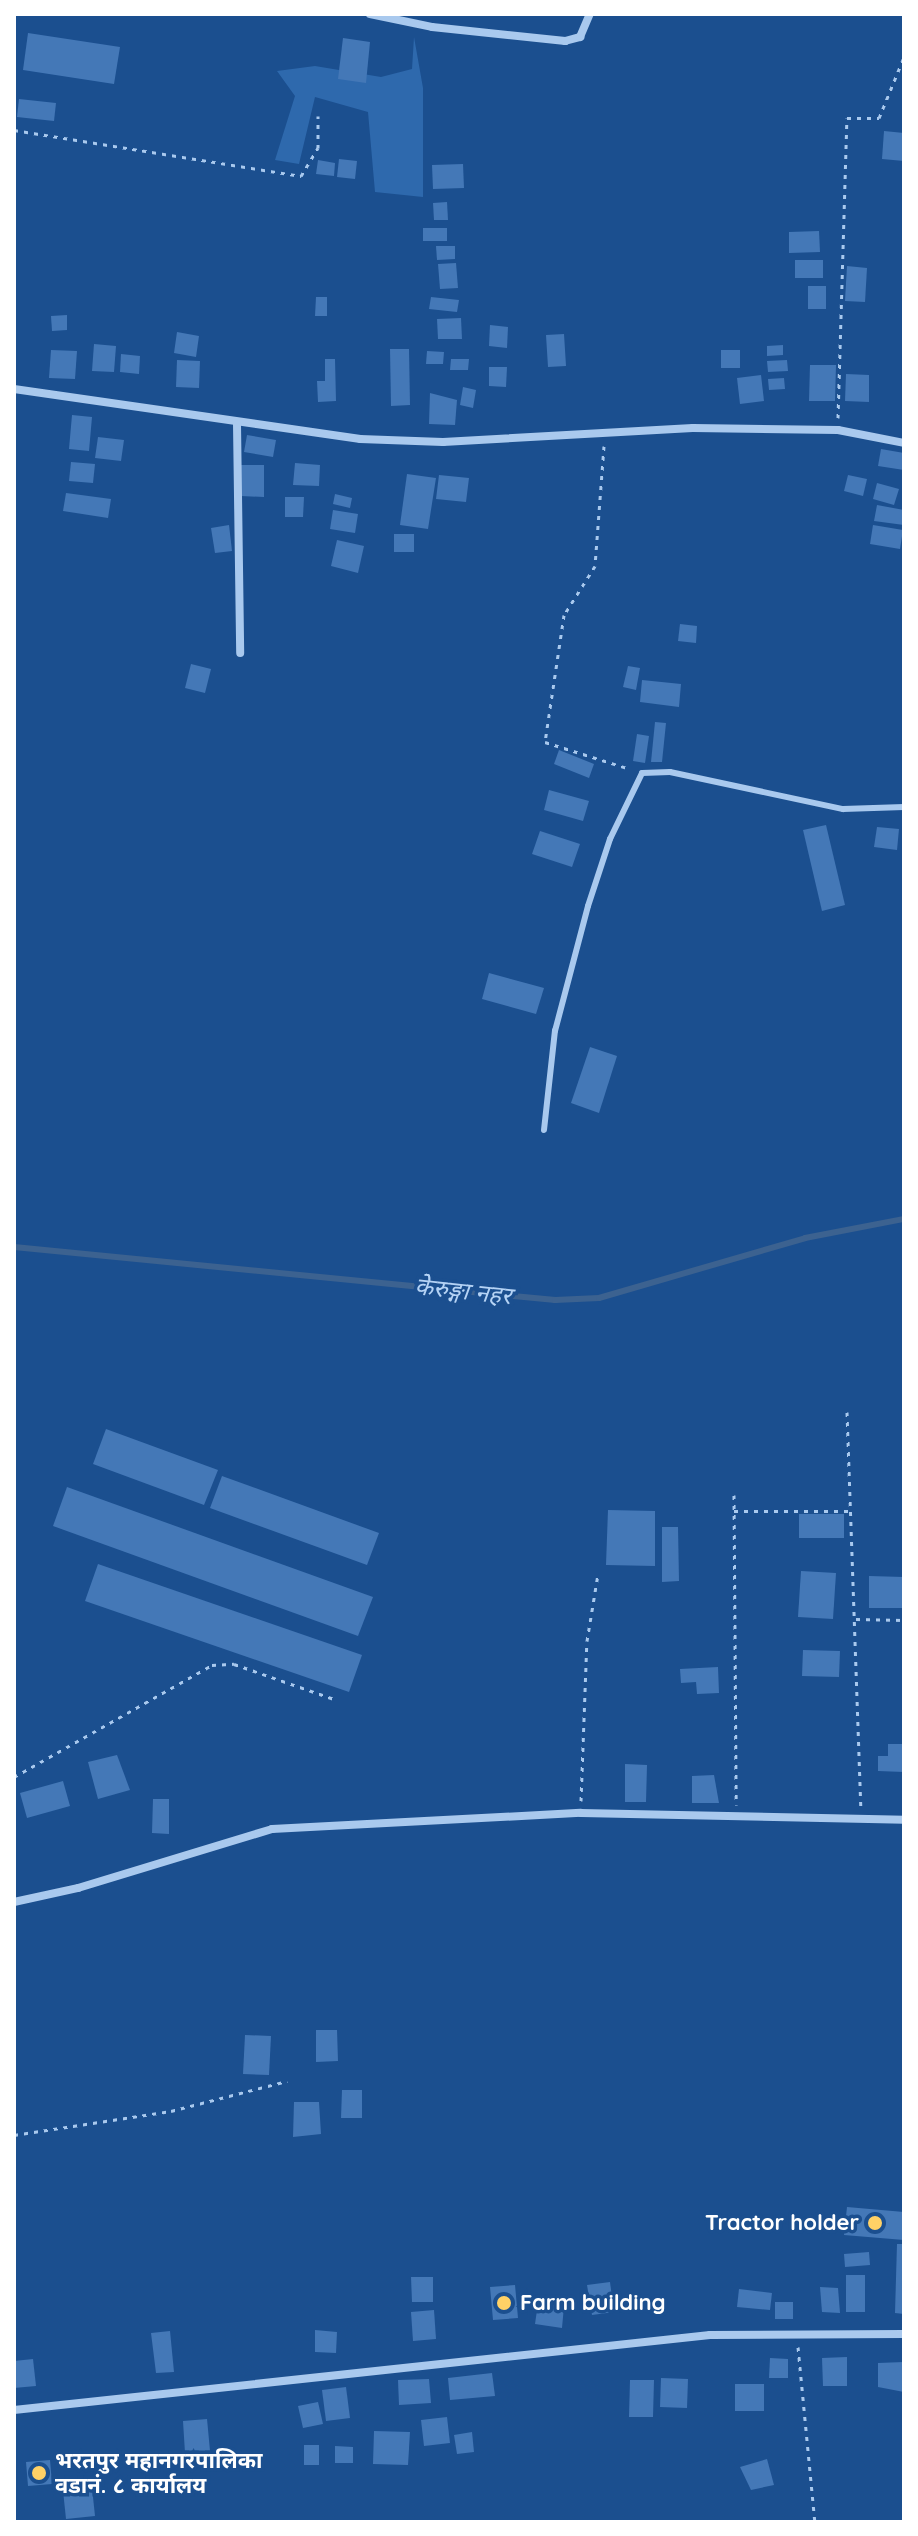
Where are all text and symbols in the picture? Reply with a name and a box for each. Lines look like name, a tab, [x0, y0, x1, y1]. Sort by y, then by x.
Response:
water label: केेरुङ्गा नहर	[413, 1272, 513, 1310]
place label: Tractor holder	[705, 2210, 859, 2236]
marker: Tractor holder	[866, 2214, 884, 2232]
place label: Farm building	[520, 2290, 666, 2316]
marker: Farm building	[495, 2294, 513, 2312]
place label: भरतपुर महानगरपालिका वडानं. ८ कार्यालय	[55, 2447, 262, 2498]
marker: भरतपुर महानगरपालिका वडानं. ८ कार्यालय	[30, 2464, 48, 2482]

